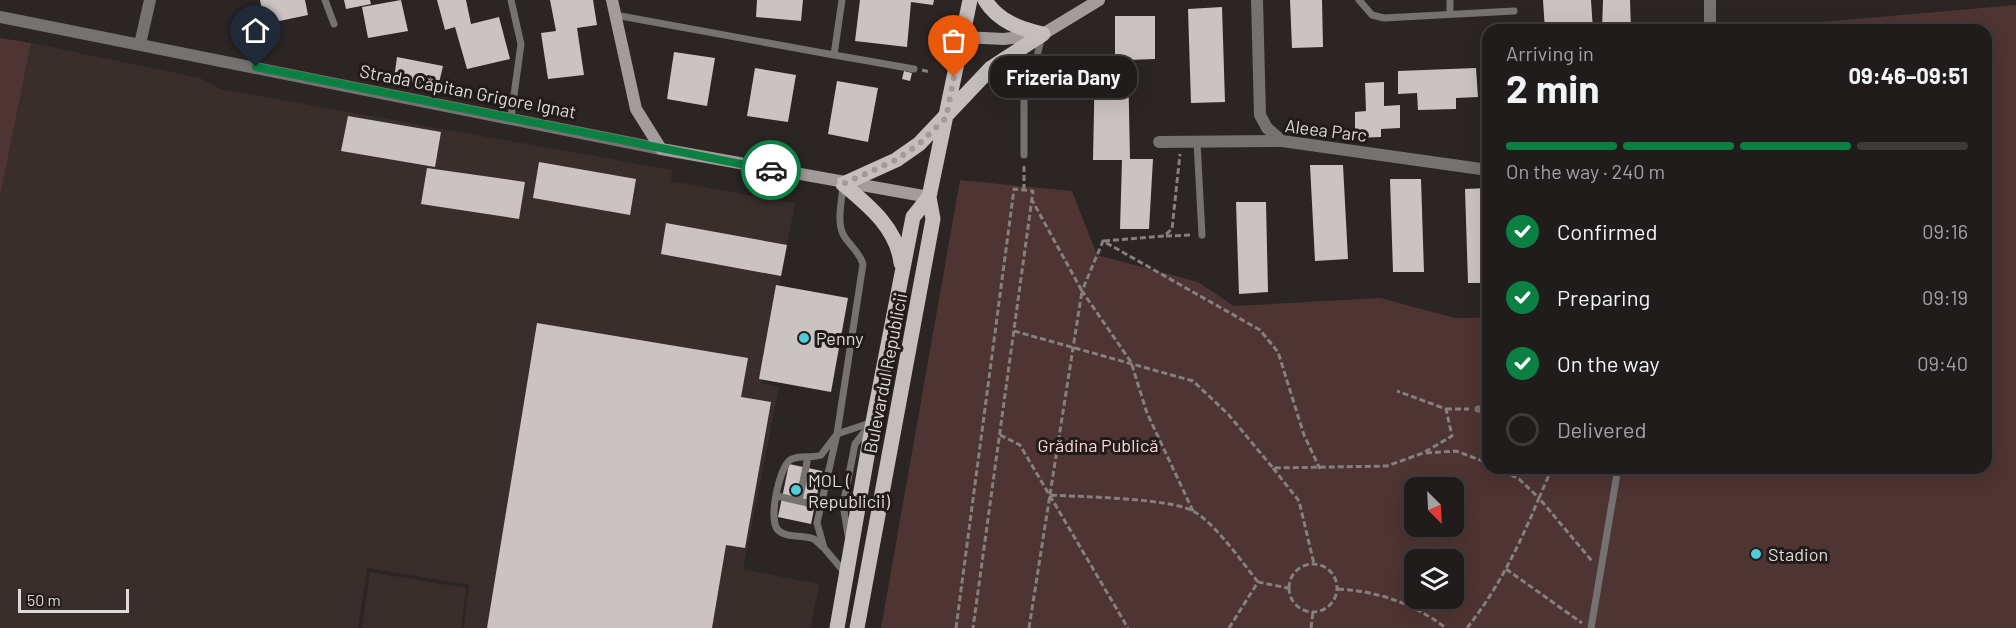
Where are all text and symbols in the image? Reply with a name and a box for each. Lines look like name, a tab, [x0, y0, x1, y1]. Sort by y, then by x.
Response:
pin	[230, 5, 281, 67]
icon: home	[239, 14, 272, 47]
pin	[928, 15, 979, 77]
icon: bag	[937, 24, 970, 57]
text: Arriving in	[1506, 41, 1594, 65]
callout: Frizeria Dany	[990, 56, 1137, 98]
street label: Strada Căpitan Grigore Ignat	[358, 59, 578, 123]
text: 09:46–09:51	[1849, 62, 1968, 88]
text: 2 min	[1506, 64, 1599, 111]
text: Frizeria Dany	[1006, 65, 1121, 89]
street label: Aleea Parc	[1284, 114, 1368, 146]
courier	[741, 140, 801, 200]
icon: car	[755, 154, 788, 187]
text: On the way · 240 m	[1506, 159, 1665, 183]
icon: check	[1506, 215, 1539, 248]
text: Confirmed	[1557, 218, 1657, 244]
text: 09:16	[1922, 219, 1968, 243]
icon: check	[1506, 281, 1539, 314]
text: Preparing	[1557, 284, 1650, 310]
text: 09:19	[1922, 285, 1968, 309]
street label: Bulevardul Republicii	[859, 291, 911, 455]
place label: Penny	[816, 327, 863, 349]
marker: Penny	[797, 331, 811, 345]
icon: check	[1506, 347, 1539, 380]
text: On the way	[1557, 350, 1660, 376]
text: 09:40	[1917, 351, 1968, 375]
text: Delivered	[1557, 416, 1646, 442]
park label: Grădina Publică	[1038, 434, 1158, 456]
place label: MOL ( Republicii)	[808, 469, 890, 512]
north arrow	[1404, 477, 1464, 537]
map controls	[1404, 477, 1464, 609]
marker: MOL ( Republicii)	[789, 483, 803, 497]
place label: Stadion	[1768, 543, 1828, 565]
marker: Stadion	[1749, 547, 1763, 561]
button: layers	[1404, 549, 1464, 609]
scale bar	[18, 586, 129, 614]
text: 50 m	[27, 590, 61, 609]

